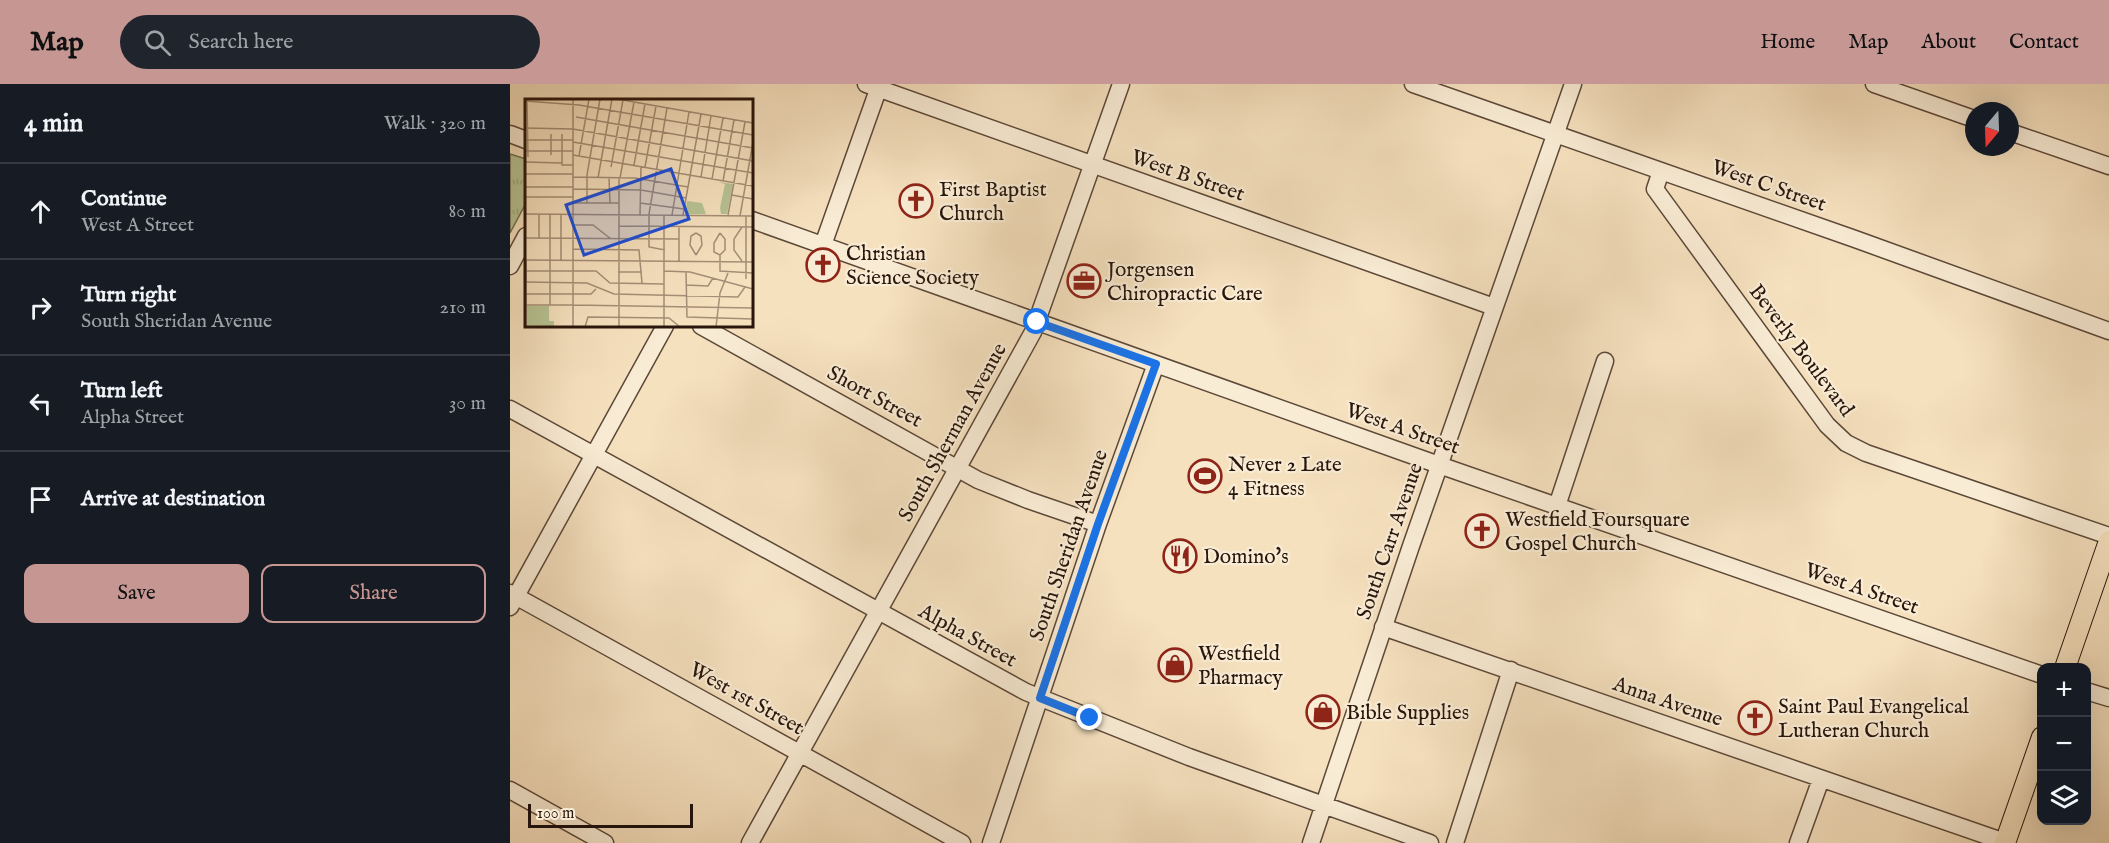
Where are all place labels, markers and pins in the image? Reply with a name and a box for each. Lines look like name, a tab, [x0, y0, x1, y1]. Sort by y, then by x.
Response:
place label: First Baptist Church	[939, 177, 1047, 228]
church icon: First Baptist Church	[898, 183, 934, 219]
place label: Christian Science Society	[846, 241, 980, 292]
church icon: Christian Science Society	[805, 247, 841, 283]
place label: Jorgensen Chiropractic Care	[1105, 257, 1263, 308]
office icon: Jorgensen Chiropractic Care	[1066, 263, 1102, 299]
place label: Never 2 Late 4 Fitness	[1228, 452, 1342, 503]
sports icon: Never 2 Late 4 Fitness	[1187, 458, 1223, 494]
place label: Westfield Foursquare Gospel Church	[1505, 507, 1690, 558]
church icon: Westfield Foursquare Gospel Church	[1464, 513, 1500, 549]
restaurant icon: Domino's	[1162, 538, 1198, 574]
place label: Domino's	[1203, 544, 1289, 571]
place label: Westfield Pharmacy	[1198, 641, 1283, 692]
shop icon: Westfield Pharmacy	[1157, 647, 1193, 683]
shop icon: Bible Supplies	[1305, 694, 1341, 730]
place label: Saint Paul Evangelical Lutheran Church	[1778, 694, 1969, 745]
place label: Bible Supplies	[1346, 700, 1469, 727]
church icon: Saint Paul Evangelical Lutheran Church	[1737, 700, 1773, 736]

